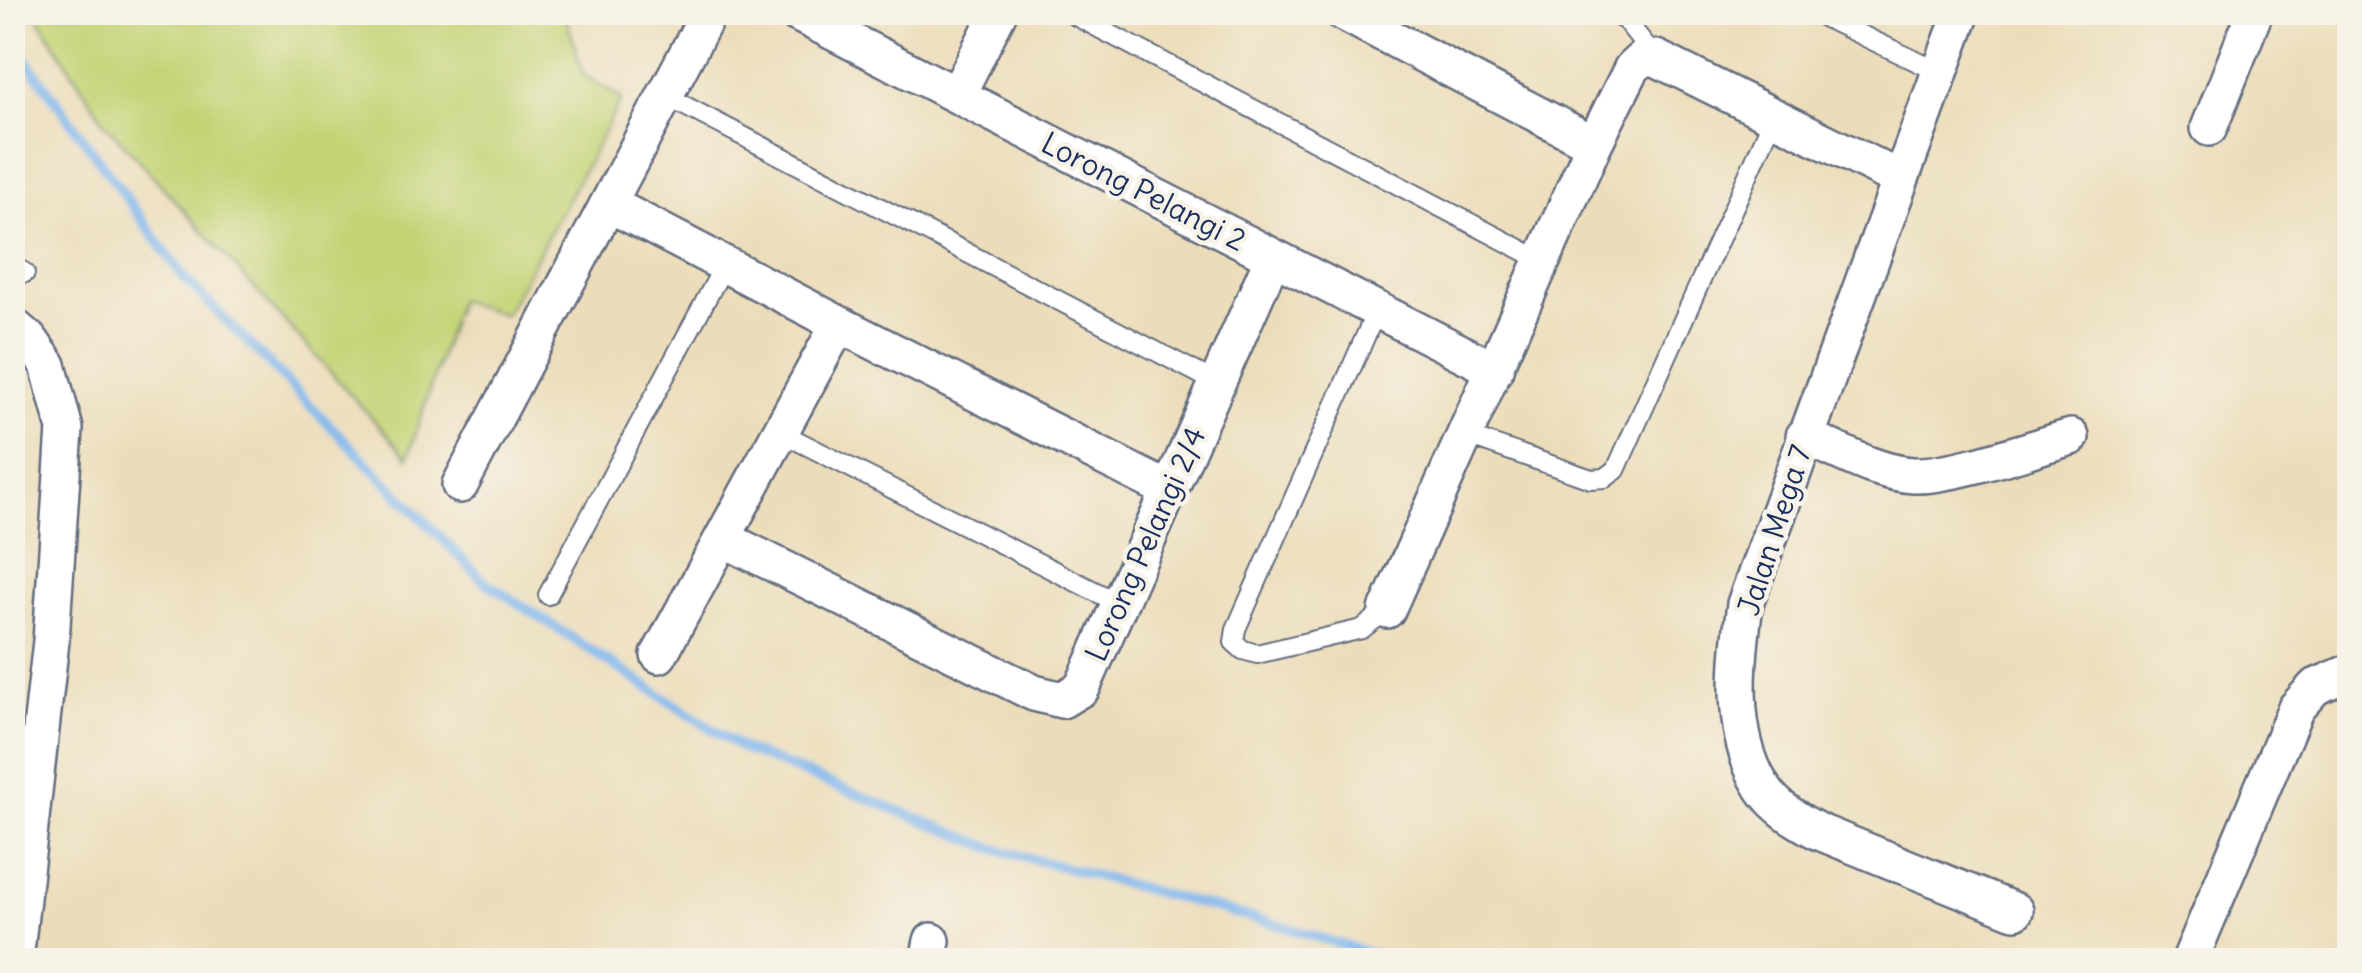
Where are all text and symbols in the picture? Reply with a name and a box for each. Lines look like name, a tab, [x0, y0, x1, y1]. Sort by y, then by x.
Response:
street label: Lorong Pelangi 2	[1035, 123, 1253, 259]
street label: Lorong Pelangi 2/4	[1076, 421, 1214, 667]
street label: Jalan Mega 7	[1729, 440, 1819, 620]

